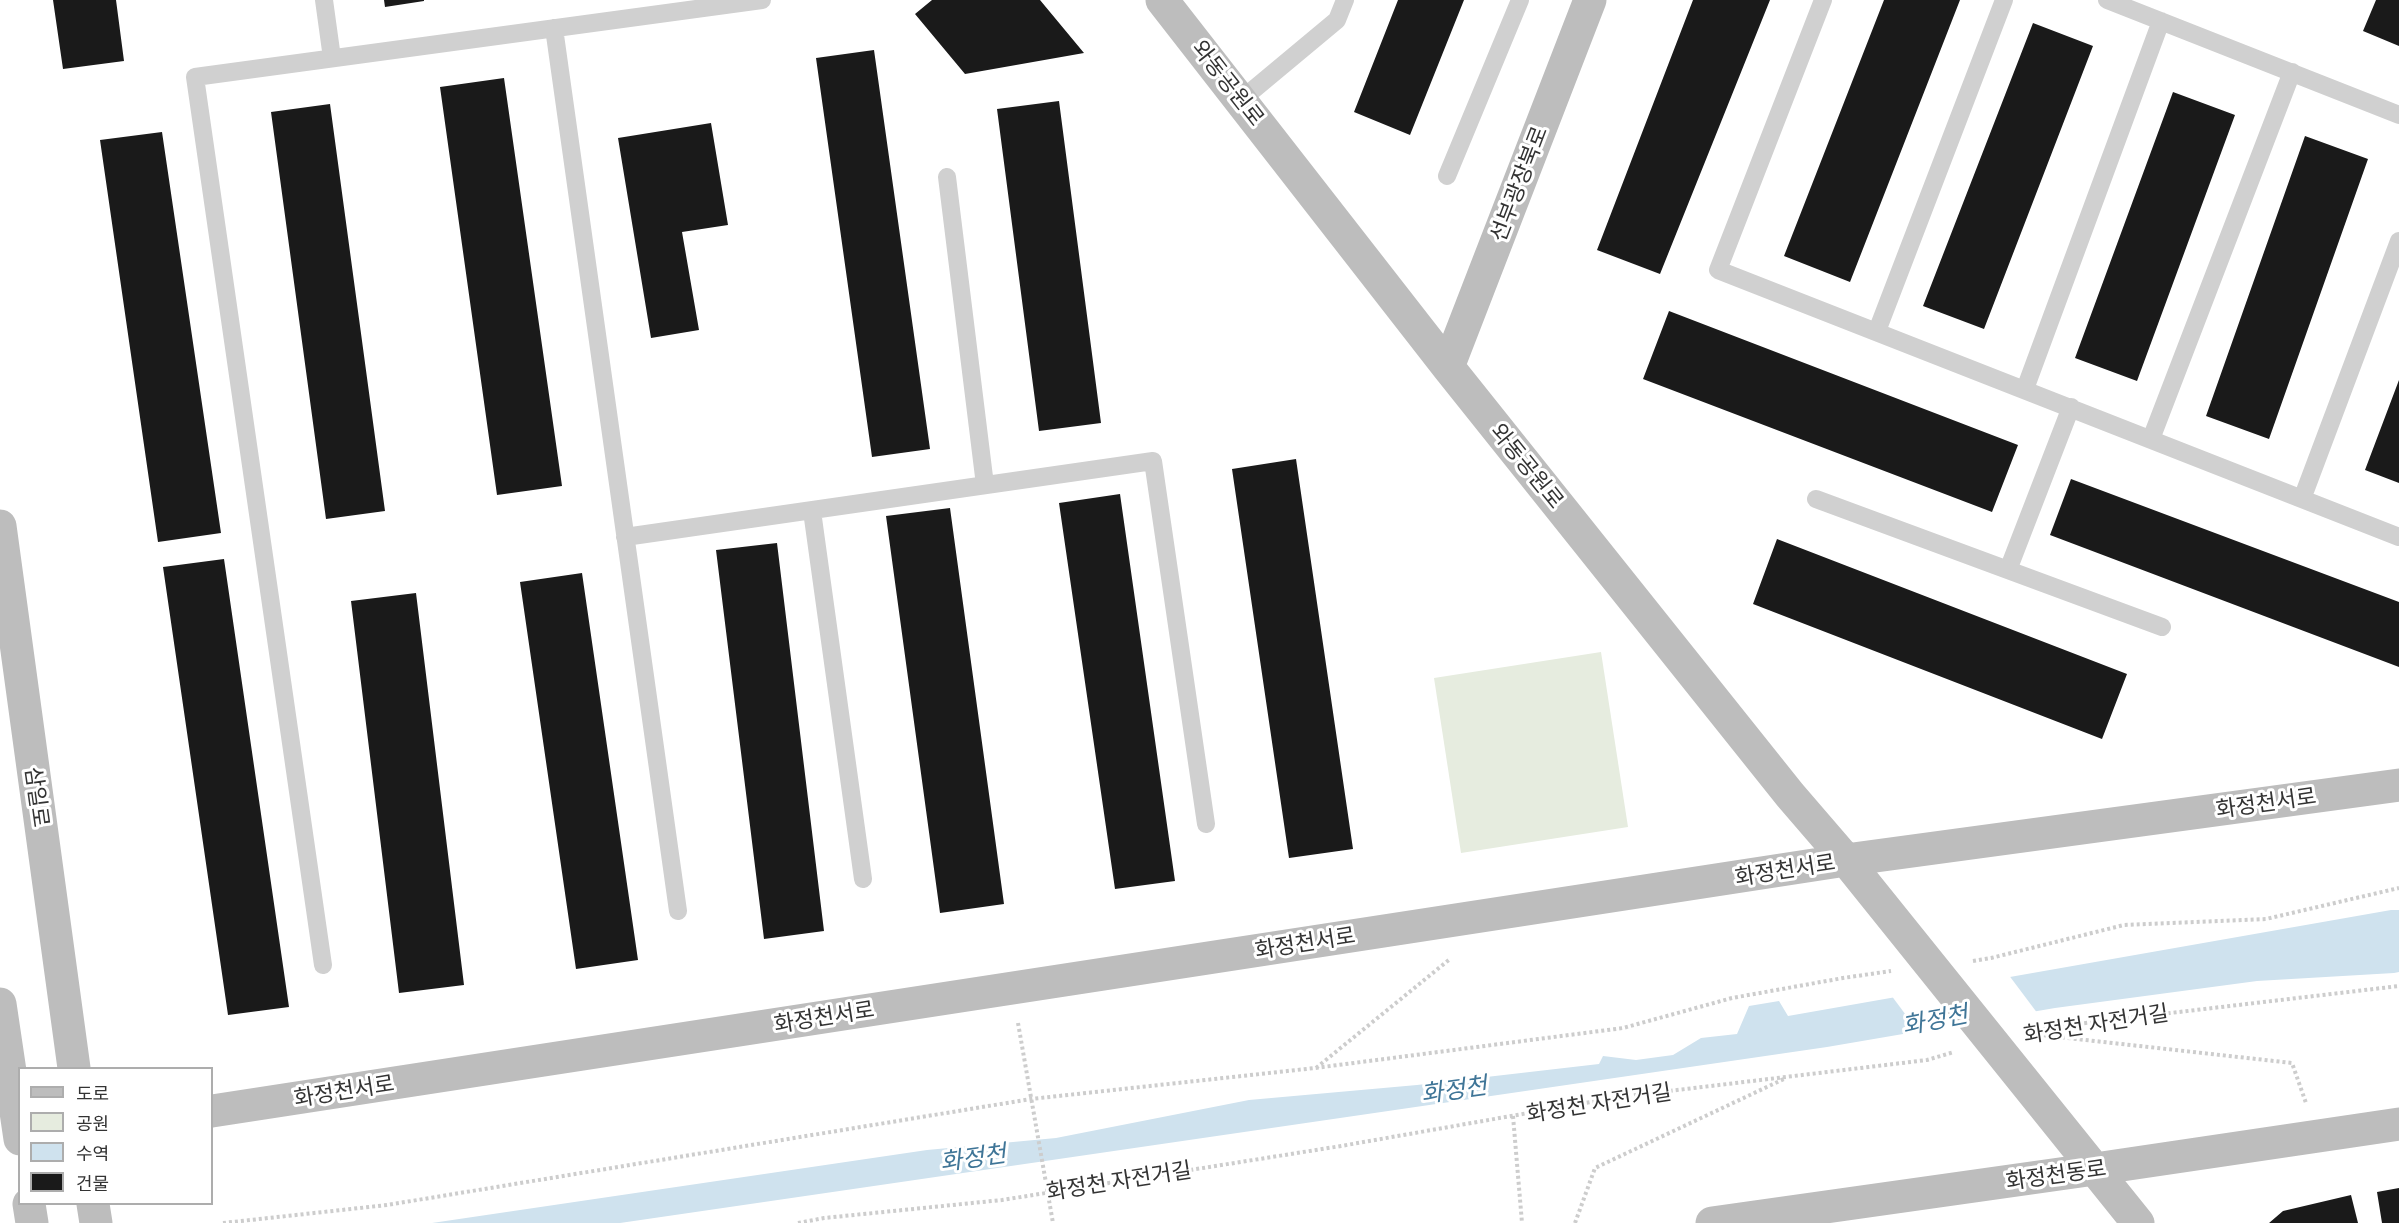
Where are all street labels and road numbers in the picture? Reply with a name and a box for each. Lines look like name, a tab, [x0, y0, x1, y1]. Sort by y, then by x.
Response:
street label: 와동공원로	[1186, 35, 1270, 131]
street label: 선부광장북로	[1485, 123, 1553, 245]
street label: 와동공원로	[1485, 418, 1569, 514]
street label: 삼일로	[20, 765, 54, 829]
street label: 화정천서로	[2214, 783, 2318, 823]
street label: 화정천서로	[1733, 849, 1837, 891]
street label: 화정천서로	[1253, 922, 1357, 964]
street label: 화정천서로	[772, 996, 876, 1038]
street label: 화정천 자전거길	[2022, 999, 2170, 1049]
street label: 화정천서로	[292, 1070, 396, 1112]
street label: 화정천 자전거길	[1525, 1078, 1673, 1128]
street label: 화정천동로	[2004, 1155, 2108, 1195]
street label: 화정천 자전거길	[1045, 1156, 1193, 1206]

